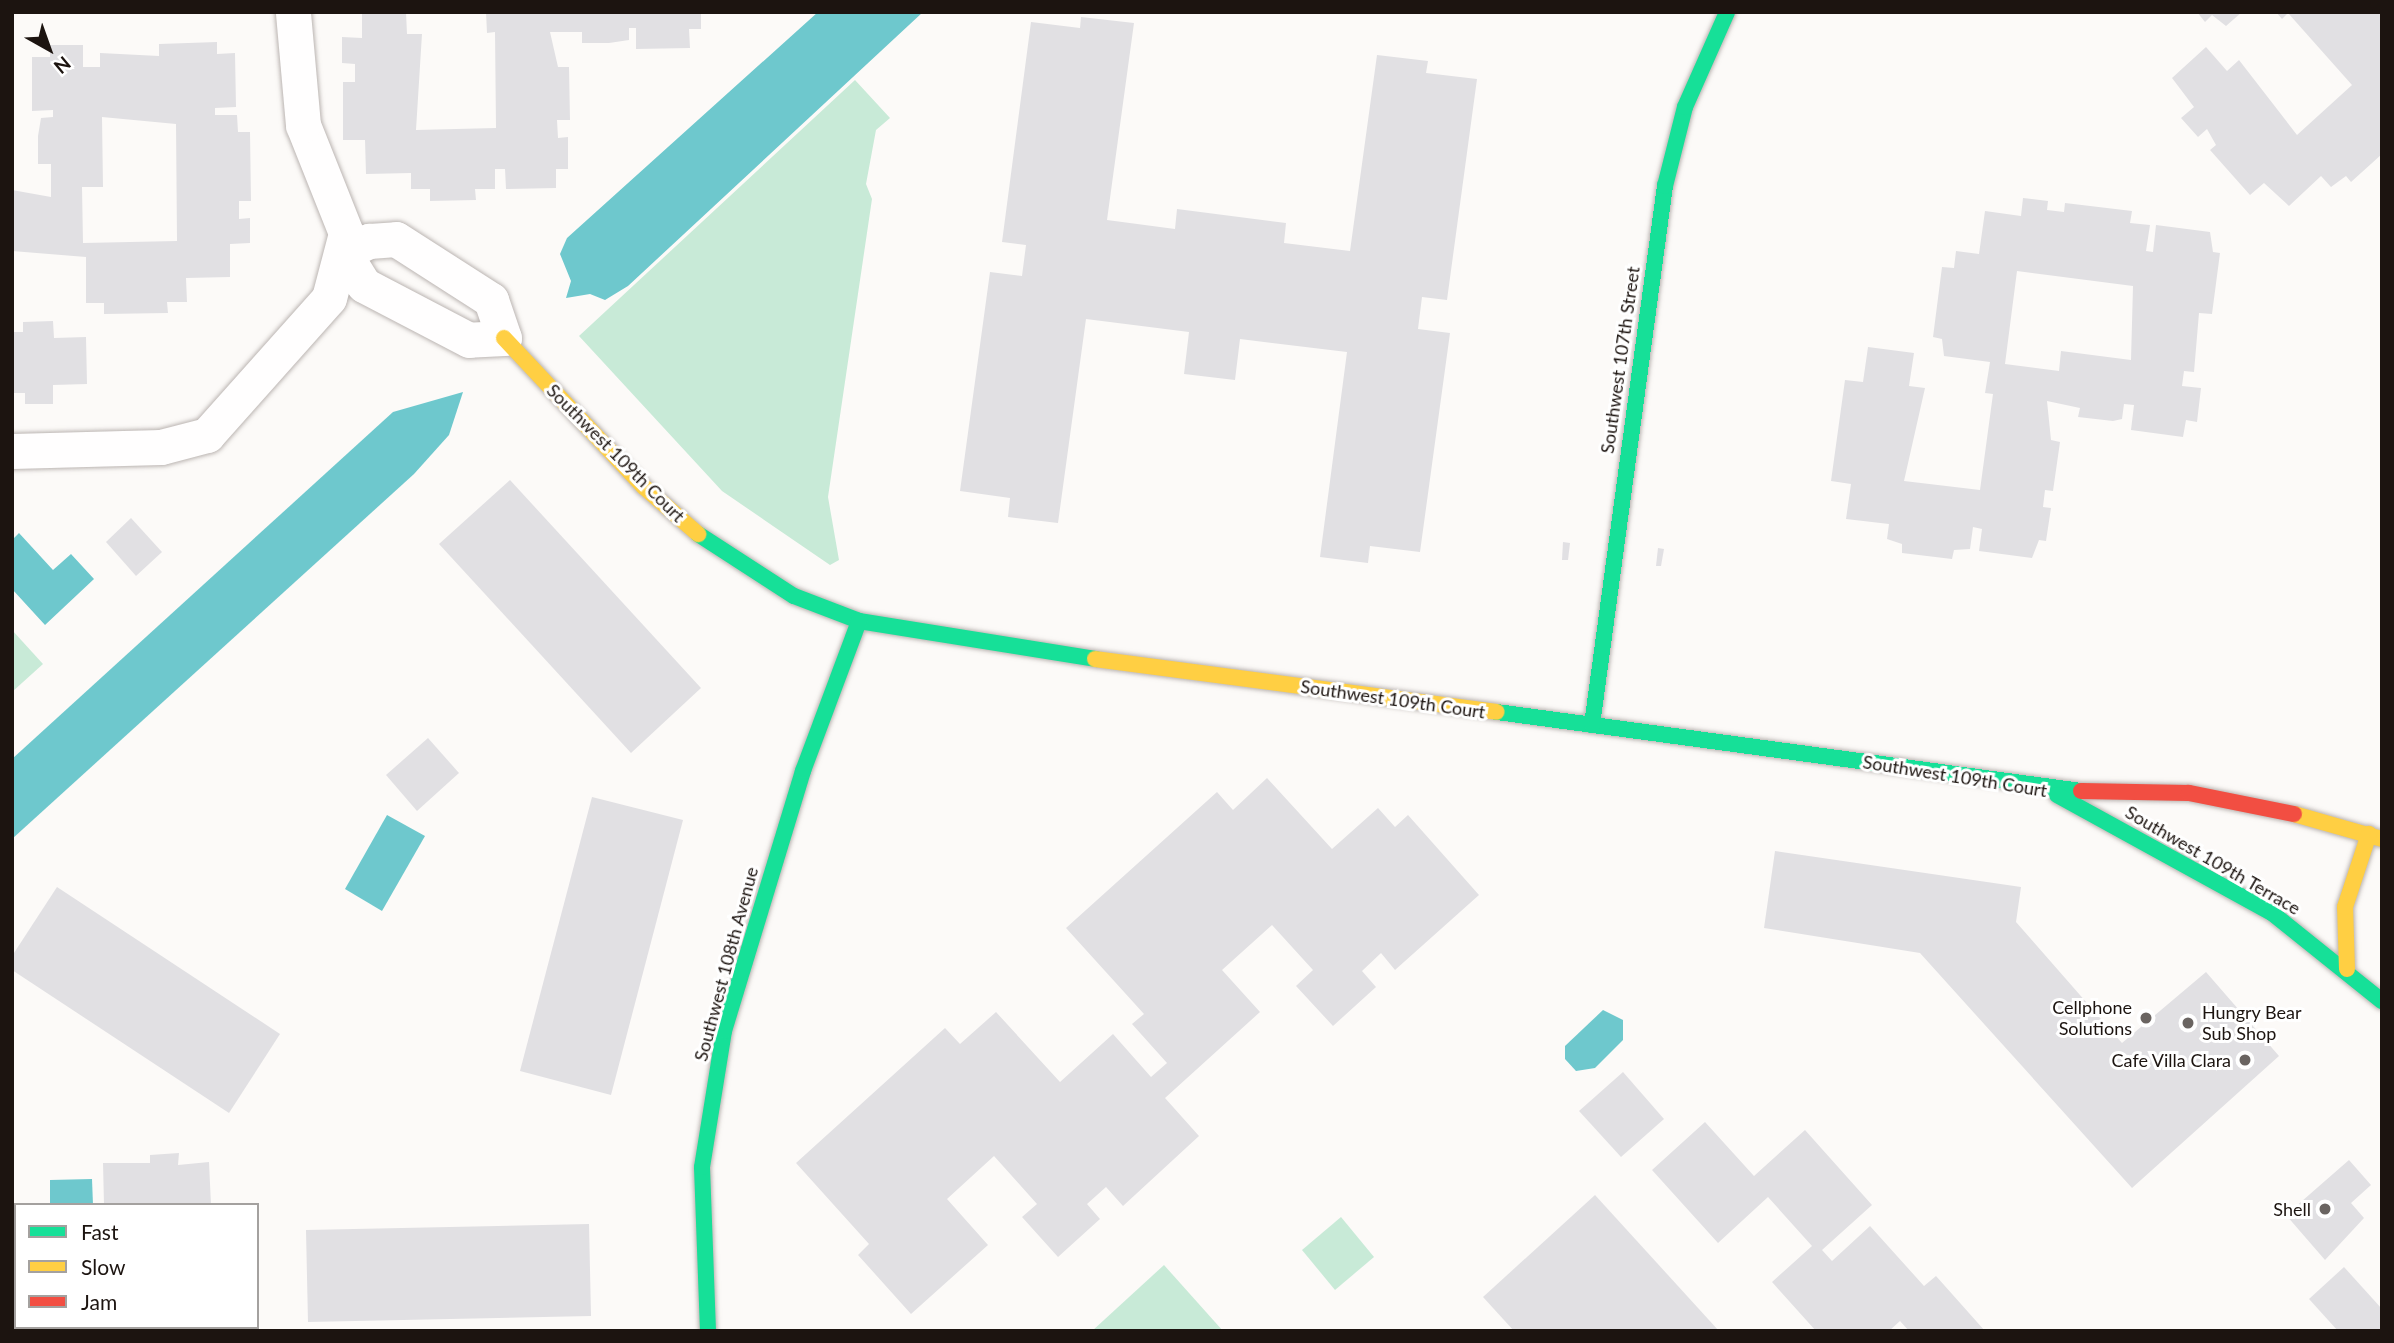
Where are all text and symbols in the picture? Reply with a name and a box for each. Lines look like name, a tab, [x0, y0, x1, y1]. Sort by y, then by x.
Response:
north arrow	[14, 14, 84, 84]
text: N	[50, 52, 76, 79]
street label: Southwest 107th Street	[1596, 265, 1644, 455]
street label: Southwest 109th Court	[542, 379, 690, 527]
street label: Southwest 109th Court	[1299, 675, 1487, 723]
street label: Southwest 109th Court	[1861, 751, 2049, 801]
street label: Southwest 109th Terrace	[2121, 801, 2305, 919]
street label: Southwest 108th Avenue	[690, 864, 762, 1064]
place label: Cellphone Solutions	[2052, 997, 2132, 1040]
place label: Hungry Bear Sub Shop	[2202, 1002, 2302, 1044]
marker: Cellphone Solutions	[2138, 1010, 2154, 1026]
marker: Hungry Bear Sub Shop	[2180, 1015, 2196, 1031]
place label: Cafe Villa Clara	[2111, 1049, 2231, 1071]
marker: Cafe Villa Clara	[2237, 1052, 2253, 1068]
place label: Shell	[2273, 1198, 2311, 1220]
marker: Shell	[2317, 1201, 2333, 1217]
legend	[14, 1203, 259, 1329]
text: Fast	[81, 1219, 118, 1244]
text: Slow	[81, 1254, 125, 1279]
text: Jam	[81, 1289, 117, 1314]

